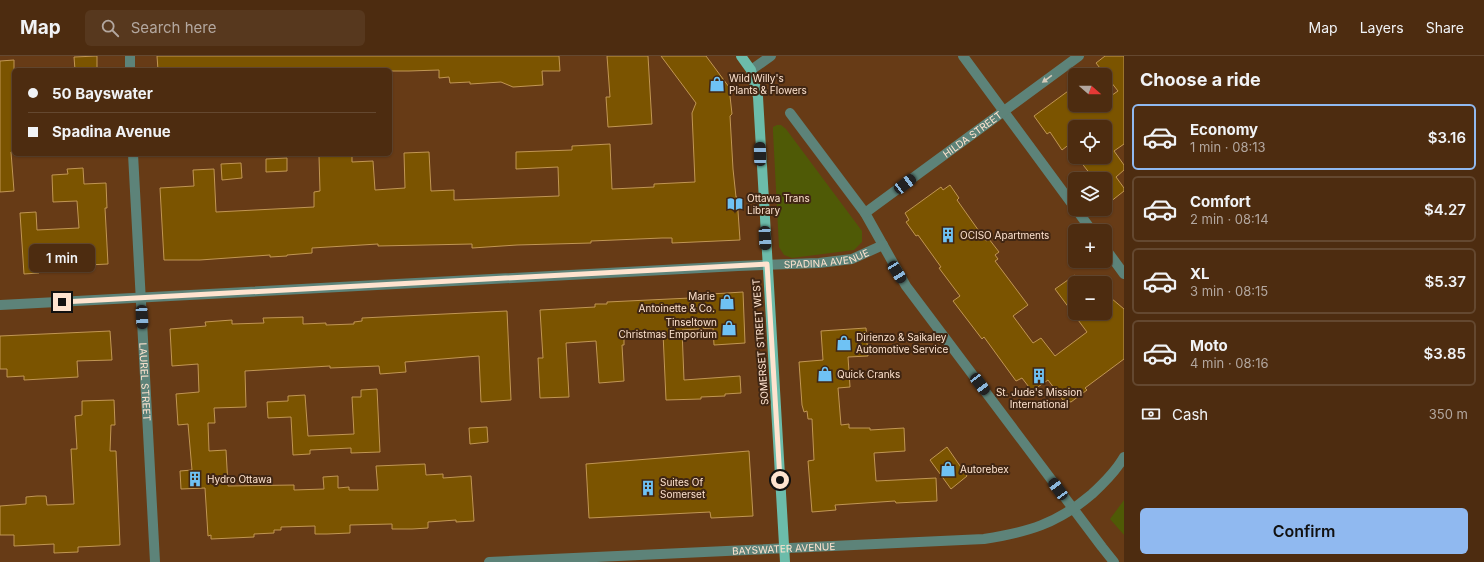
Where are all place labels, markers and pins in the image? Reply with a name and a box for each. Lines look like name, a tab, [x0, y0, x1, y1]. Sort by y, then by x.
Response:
place label: Wild Willy's Plants & Flowers	[729, 72, 807, 96]
shop icon: Wild Willy's Plants & Flowers	[708, 75, 726, 93]
place label: Ottawa Trans Library	[747, 192, 810, 216]
library icon: Ottawa Trans Library	[726, 195, 744, 213]
building icon: OCISO Apartments	[939, 226, 957, 244]
place label: OCISO Apartments	[960, 229, 1049, 241]
place label: Marie Antoinette & Co.	[639, 290, 715, 314]
shop icon: Marie Antoinette & Co.	[718, 293, 736, 311]
place label: Tinseltown Christmas Emporium	[619, 316, 717, 340]
shop icon: Tinseltown Christmas Emporium	[720, 319, 738, 337]
place label: Dirienzo & Saikaley Automotive Service	[856, 331, 948, 355]
shop icon: Dirienzo & Saikaley Automotive Service	[835, 334, 853, 352]
shop icon: Quick Cranks	[816, 365, 834, 383]
building icon: St. Jude's Mission International	[1030, 367, 1048, 385]
place label: Quick Cranks	[837, 368, 900, 380]
place label: St. Jude's Mission International	[996, 386, 1082, 410]
shop icon: Autorebex	[939, 460, 957, 478]
place label: Autorebex	[960, 463, 1009, 475]
building icon: Hydro Ottawa	[186, 470, 204, 488]
place label: Hydro Ottawa	[207, 473, 272, 485]
place label: Suites Of Somerset	[660, 476, 706, 500]
building icon: Suites Of Somerset	[639, 479, 657, 497]

